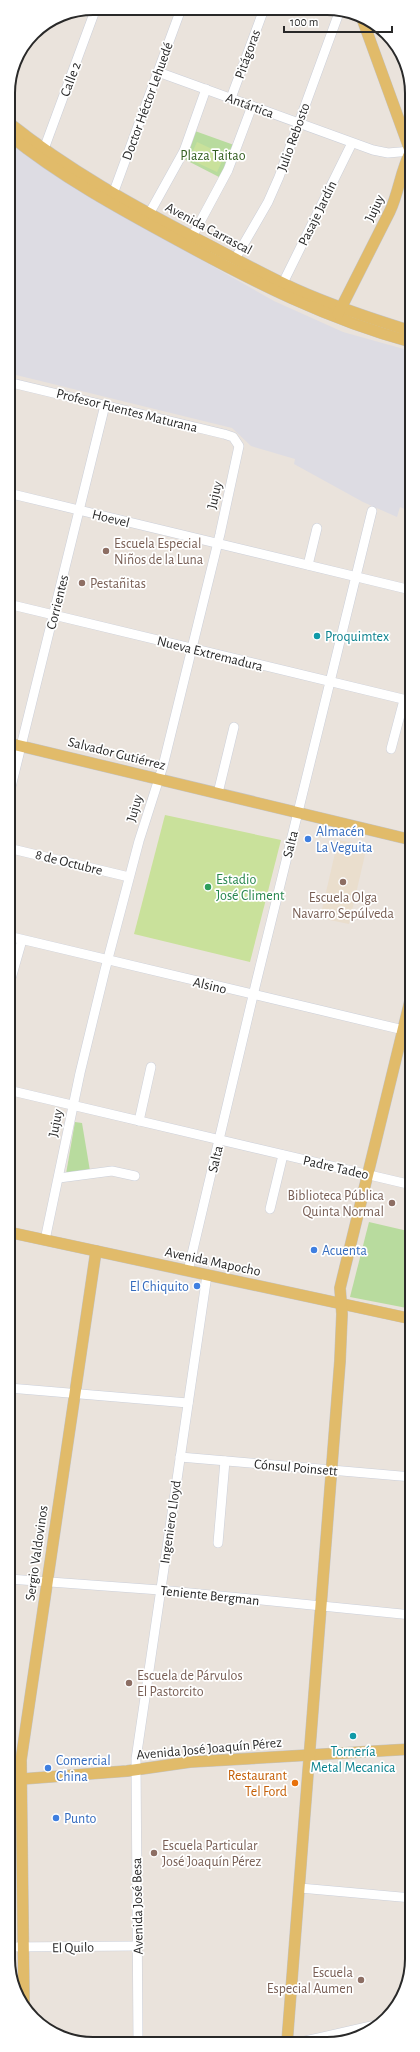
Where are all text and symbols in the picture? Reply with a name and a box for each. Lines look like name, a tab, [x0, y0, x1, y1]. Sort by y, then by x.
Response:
scale bar	[284, 8, 392, 34]
text: 100 m	[290, 16, 318, 28]
street label: Pitágoras	[233, 28, 263, 81]
street label: Doctor Héctor Lehuedé	[120, 40, 176, 162]
street label: Calle 2	[58, 60, 84, 99]
street label: Antártica	[224, 91, 276, 121]
street label: Julio Rebosto	[275, 101, 313, 173]
park label: Plaza Taitao	[180, 149, 246, 163]
street label: Pasaje Jardín	[296, 179, 340, 248]
street label: Jujuy	[363, 193, 387, 224]
street label: Avenida Carrascal	[163, 200, 254, 258]
street label: Profesor Fuentes Maturana	[55, 387, 199, 435]
street label: Jujuy	[205, 480, 225, 510]
street label: Hoevel	[91, 508, 131, 530]
place label: Escuela Especial Niños de la Luna	[114, 537, 204, 567]
marker: Escuela Especial Niños de la Luna	[101, 546, 111, 556]
street label: Corrientes	[44, 574, 72, 631]
place label: Pestañitas	[90, 577, 146, 591]
marker: Pestañitas	[77, 578, 87, 588]
place label: Proquimtex	[325, 630, 389, 644]
marker: Proquimtex	[312, 631, 322, 641]
street label: Nueva Extremadura	[155, 634, 265, 674]
street label: Salvador Gutiérrez	[67, 735, 167, 773]
street label: Jujuy	[124, 793, 146, 824]
place label: Almacén La Veguita	[316, 825, 373, 855]
street label: Salta	[281, 829, 301, 859]
marker: Almacén La Veguita	[303, 834, 313, 844]
street label: 8 de Octubre	[34, 848, 104, 878]
place label: Estadio José Climent	[216, 873, 285, 903]
marker: Escuela Olga Navarro Sepúlveda	[338, 877, 348, 887]
marker: Estadio José Climent	[203, 882, 213, 892]
place label: Escuela Olga Navarro Sepúlveda	[292, 891, 395, 921]
street label: Alsino	[192, 975, 228, 997]
street label: Jujuy	[46, 1108, 66, 1138]
street label: Salta	[206, 1144, 226, 1174]
street label: Padre Tadeo	[302, 1154, 370, 1182]
place label: Biblioteca Pública Quinta Normal	[287, 1189, 385, 1219]
marker: Biblioteca Pública Quinta Normal	[387, 1198, 397, 1208]
place label: Acuenta	[322, 1244, 367, 1258]
street label: Avenida Mapocho	[164, 1245, 262, 1279]
marker: Acuenta	[309, 1245, 319, 1255]
place label: El Chiquito	[130, 1280, 189, 1294]
marker: El Chiquito	[192, 1281, 202, 1291]
street label: Cónsul Poinsett	[254, 1457, 339, 1479]
street label: Ingeniero Lloyd	[158, 1480, 184, 1565]
street label: Sergio Valdovinos	[23, 1504, 51, 1602]
street label: Teniente Bergman	[160, 1584, 260, 1608]
place label: Escuela de Párvulos El Pastorcito	[137, 1669, 243, 1699]
marker: Escuela de Párvulos El Pastorcito	[124, 1678, 134, 1688]
marker: Tornería Metal Mecanica	[348, 1731, 358, 1741]
street label: Avenida José Joaquín Pérez	[136, 1736, 283, 1762]
place label: Tornería Metal Mecanica	[310, 1745, 396, 1775]
place label: Comercial China	[56, 1754, 111, 1784]
marker: Comercial China	[43, 1763, 53, 1773]
place label: Restaurant Tel Ford	[228, 1769, 288, 1799]
marker: Restaurant Tel Ford	[290, 1778, 300, 1788]
place label: Punto	[64, 1812, 97, 1826]
marker: Punto	[51, 1813, 61, 1823]
place label: Escuela Particular José Joaquín Pérez	[162, 1839, 262, 1869]
marker: Escuela Particular José Joaquín Pérez	[149, 1848, 159, 1858]
street label: Avenida José Besa	[130, 1857, 146, 1955]
street label: El Quilo	[52, 1941, 94, 1955]
place label: Escuela Especial Aumen	[267, 1966, 354, 1996]
marker: Escuela Especial Aumen	[356, 1975, 366, 1985]

